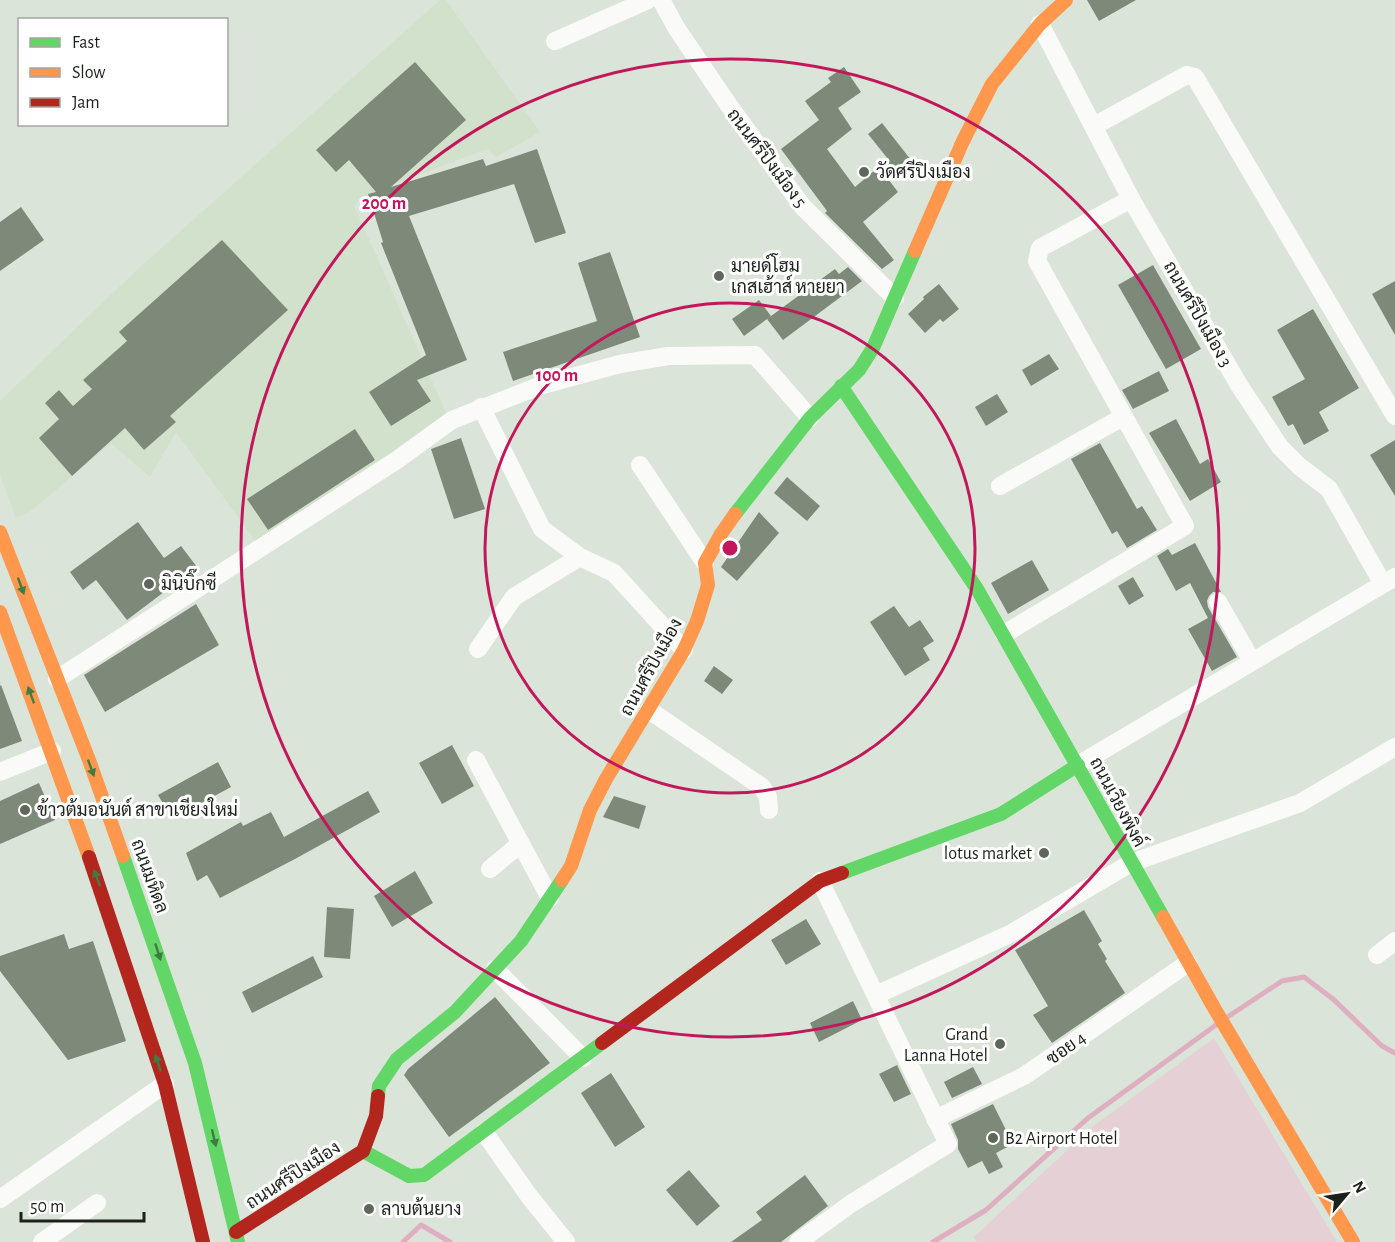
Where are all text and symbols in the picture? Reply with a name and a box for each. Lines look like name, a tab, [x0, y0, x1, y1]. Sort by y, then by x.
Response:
legend	[18, 18, 228, 126]
text: Fast	[72, 34, 100, 52]
text: Slow	[72, 64, 105, 82]
text: Jam	[72, 94, 100, 112]
street label: ถนนศรีปิงเมือง 5	[723, 103, 813, 211]
place label: วัดศรีปิงเมือง	[876, 159, 971, 182]
marker: วัดศรีปิงเมือง	[857, 165, 871, 179]
text: 200 m	[362, 195, 406, 213]
place label: มายด์โฮม เกสเฮ้าส์ หายยา	[731, 253, 845, 297]
street label: ถนนศรีปิงเมือง 3	[1160, 256, 1239, 370]
marker: มายด์โฮม เกสเฮ้าส์ หายยา	[712, 269, 726, 283]
text: 100 m	[536, 367, 578, 385]
centre of rings	[720, 538, 740, 558]
place label: มินิบิ๊กซี	[161, 568, 217, 594]
marker: มินิบิ๊กซี	[142, 577, 156, 591]
one-way arrow	[17, 578, 27, 596]
street label: ถนนศรีปิงเมือง	[613, 613, 686, 719]
one-way arrow	[25, 686, 35, 704]
street label: ถนนเวียงพิงค์	[1086, 752, 1153, 850]
one-way arrow	[87, 759, 97, 777]
place label: ข้าวต้มอนันต์ สาขาเชียงใหม่	[37, 797, 238, 820]
marker: ข้าวต้มอนันต์ สาขาเชียงใหม่	[18, 803, 32, 817]
street label: ถนนมหิดล	[127, 836, 174, 916]
place label: lotus market	[944, 845, 1032, 863]
marker: lotus market	[1037, 846, 1051, 860]
one-way arrow	[91, 869, 101, 887]
one-way arrow	[154, 943, 163, 961]
place label: Grand Lanna Hotel	[904, 1026, 988, 1065]
street label: ซอย 4	[1044, 1029, 1090, 1069]
marker: Grand Lanna Hotel	[993, 1037, 1007, 1051]
one-way arrow	[152, 1054, 162, 1072]
one-way arrow	[209, 1129, 219, 1148]
place label: B2 Airport Hotel	[1005, 1130, 1118, 1148]
marker: B2 Airport Hotel	[986, 1131, 1000, 1145]
street label: ถนนศรีปิงเมือง	[241, 1135, 344, 1213]
north arrow	[1317, 1164, 1377, 1224]
text: N	[1350, 1178, 1369, 1196]
scale bar	[21, 1185, 144, 1223]
place label: ลาบต้นยาง	[381, 1197, 461, 1219]
text: 50 m	[30, 1198, 64, 1216]
marker: ลาบต้นยาง	[362, 1202, 376, 1216]

